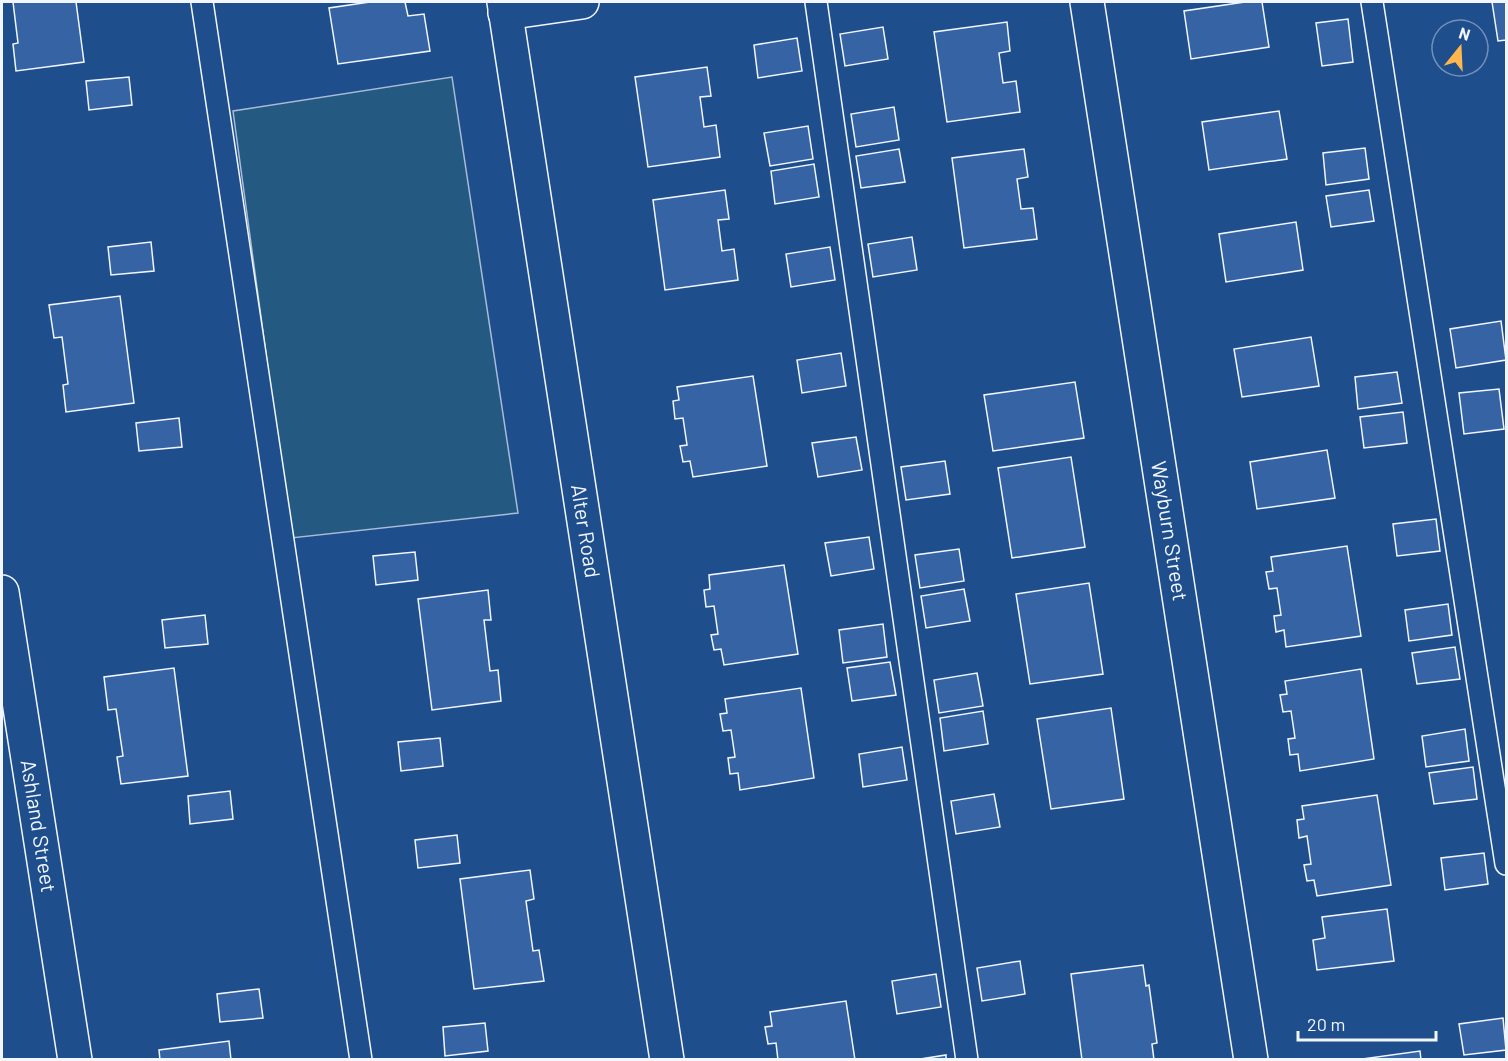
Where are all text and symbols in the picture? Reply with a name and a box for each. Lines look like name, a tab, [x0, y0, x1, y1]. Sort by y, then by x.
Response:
north arrow	[1430, 18, 1490, 78]
text: N	[1457, 23, 1473, 44]
street label: Wayburn Street	[1147, 459, 1194, 602]
street label: Alter Road	[567, 482, 606, 579]
street label: Ashland Street	[17, 758, 62, 894]
scale bar	[1298, 1004, 1436, 1042]
text: 20 m	[1307, 1013, 1345, 1035]

